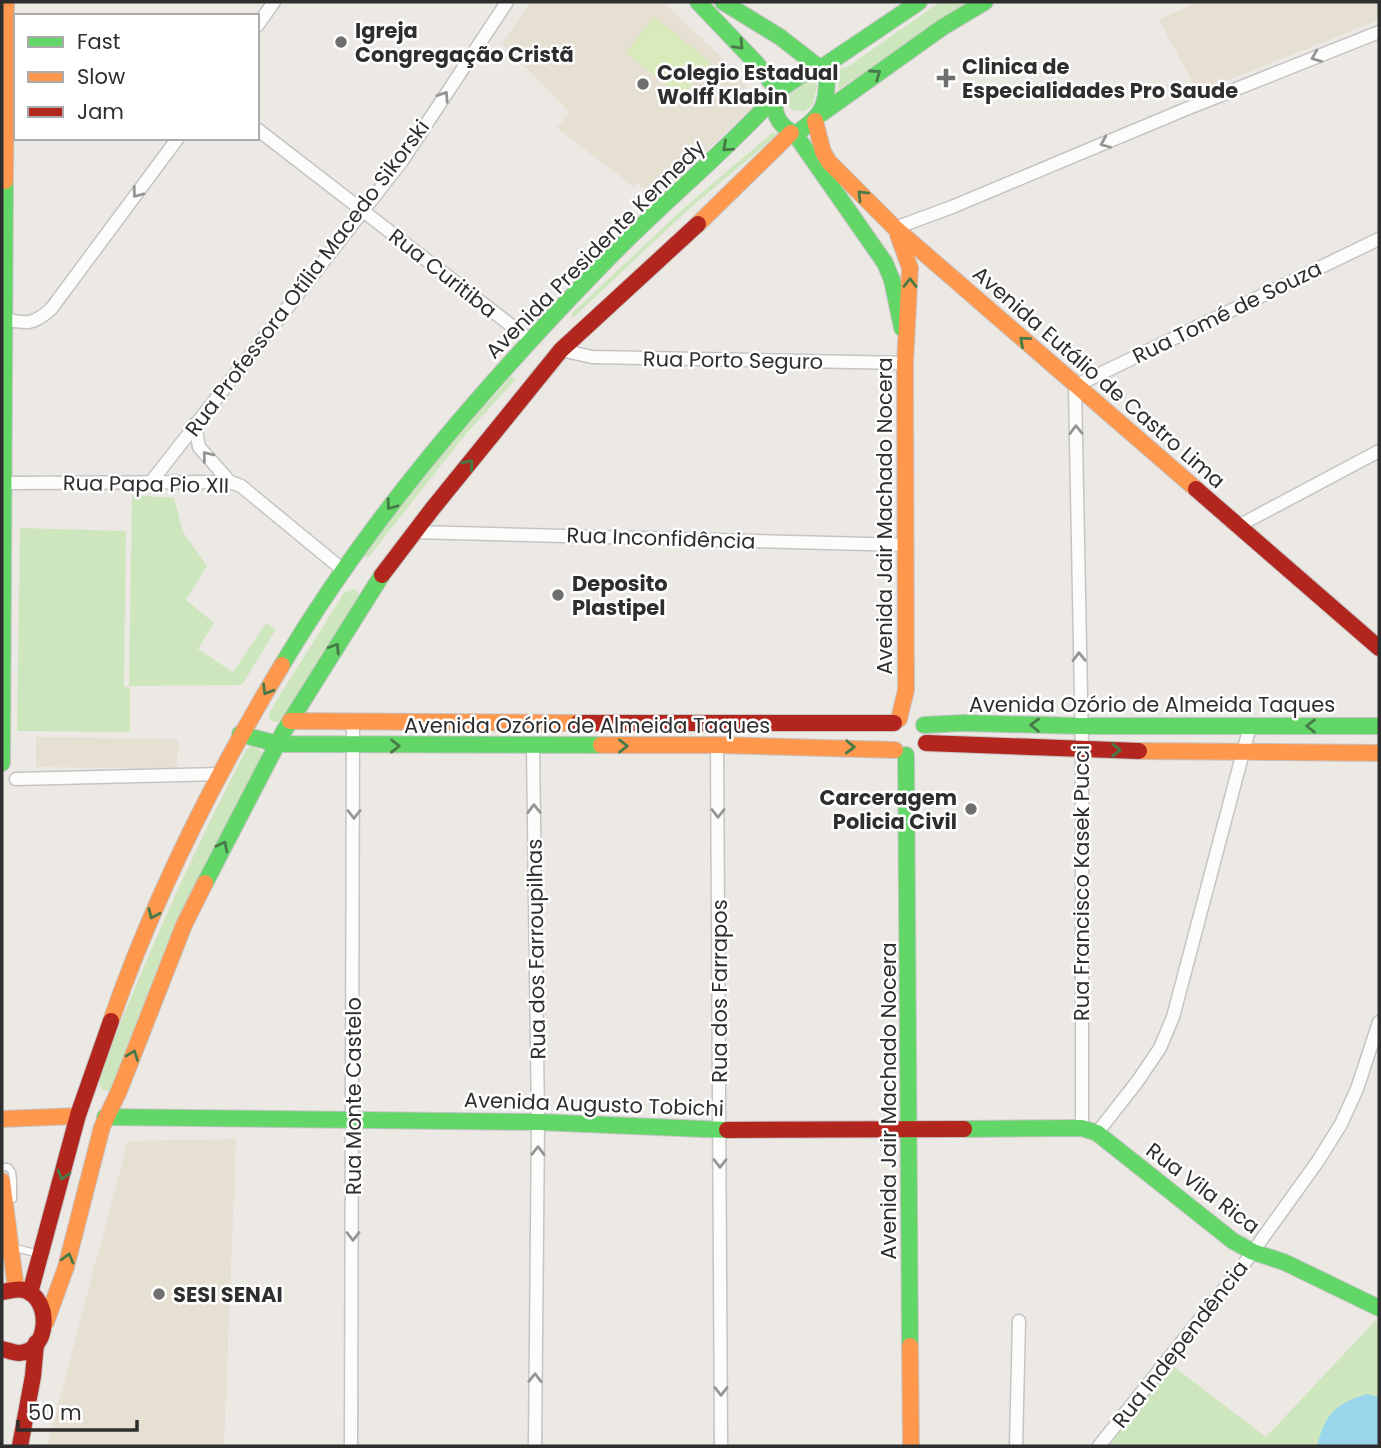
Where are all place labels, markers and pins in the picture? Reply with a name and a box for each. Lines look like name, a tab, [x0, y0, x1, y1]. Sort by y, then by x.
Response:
place label: Igreja Congregação Cristã	[355, 16, 574, 69]
marker: Igreja Congregação Cristã	[333, 34, 349, 50]
place label: Clinica de Especialidades Pro Saude	[962, 52, 1238, 105]
place label: Colegio Estadual Wolff Klabin	[657, 58, 839, 111]
marker: Clinica de Especialidades Pro Saude	[936, 68, 956, 88]
marker: Colegio Estadual Wolff Klabin	[635, 76, 651, 92]
place label: Deposito Plastipel	[572, 569, 668, 622]
marker: Deposito Plastipel	[550, 587, 566, 603]
place label: Carceragem Policia Civil	[819, 783, 957, 836]
marker: Carceragem Policia Civil	[963, 801, 979, 817]
place label: SESI SENAI	[173, 1280, 283, 1309]
marker: SESI SENAI	[151, 1286, 167, 1302]

